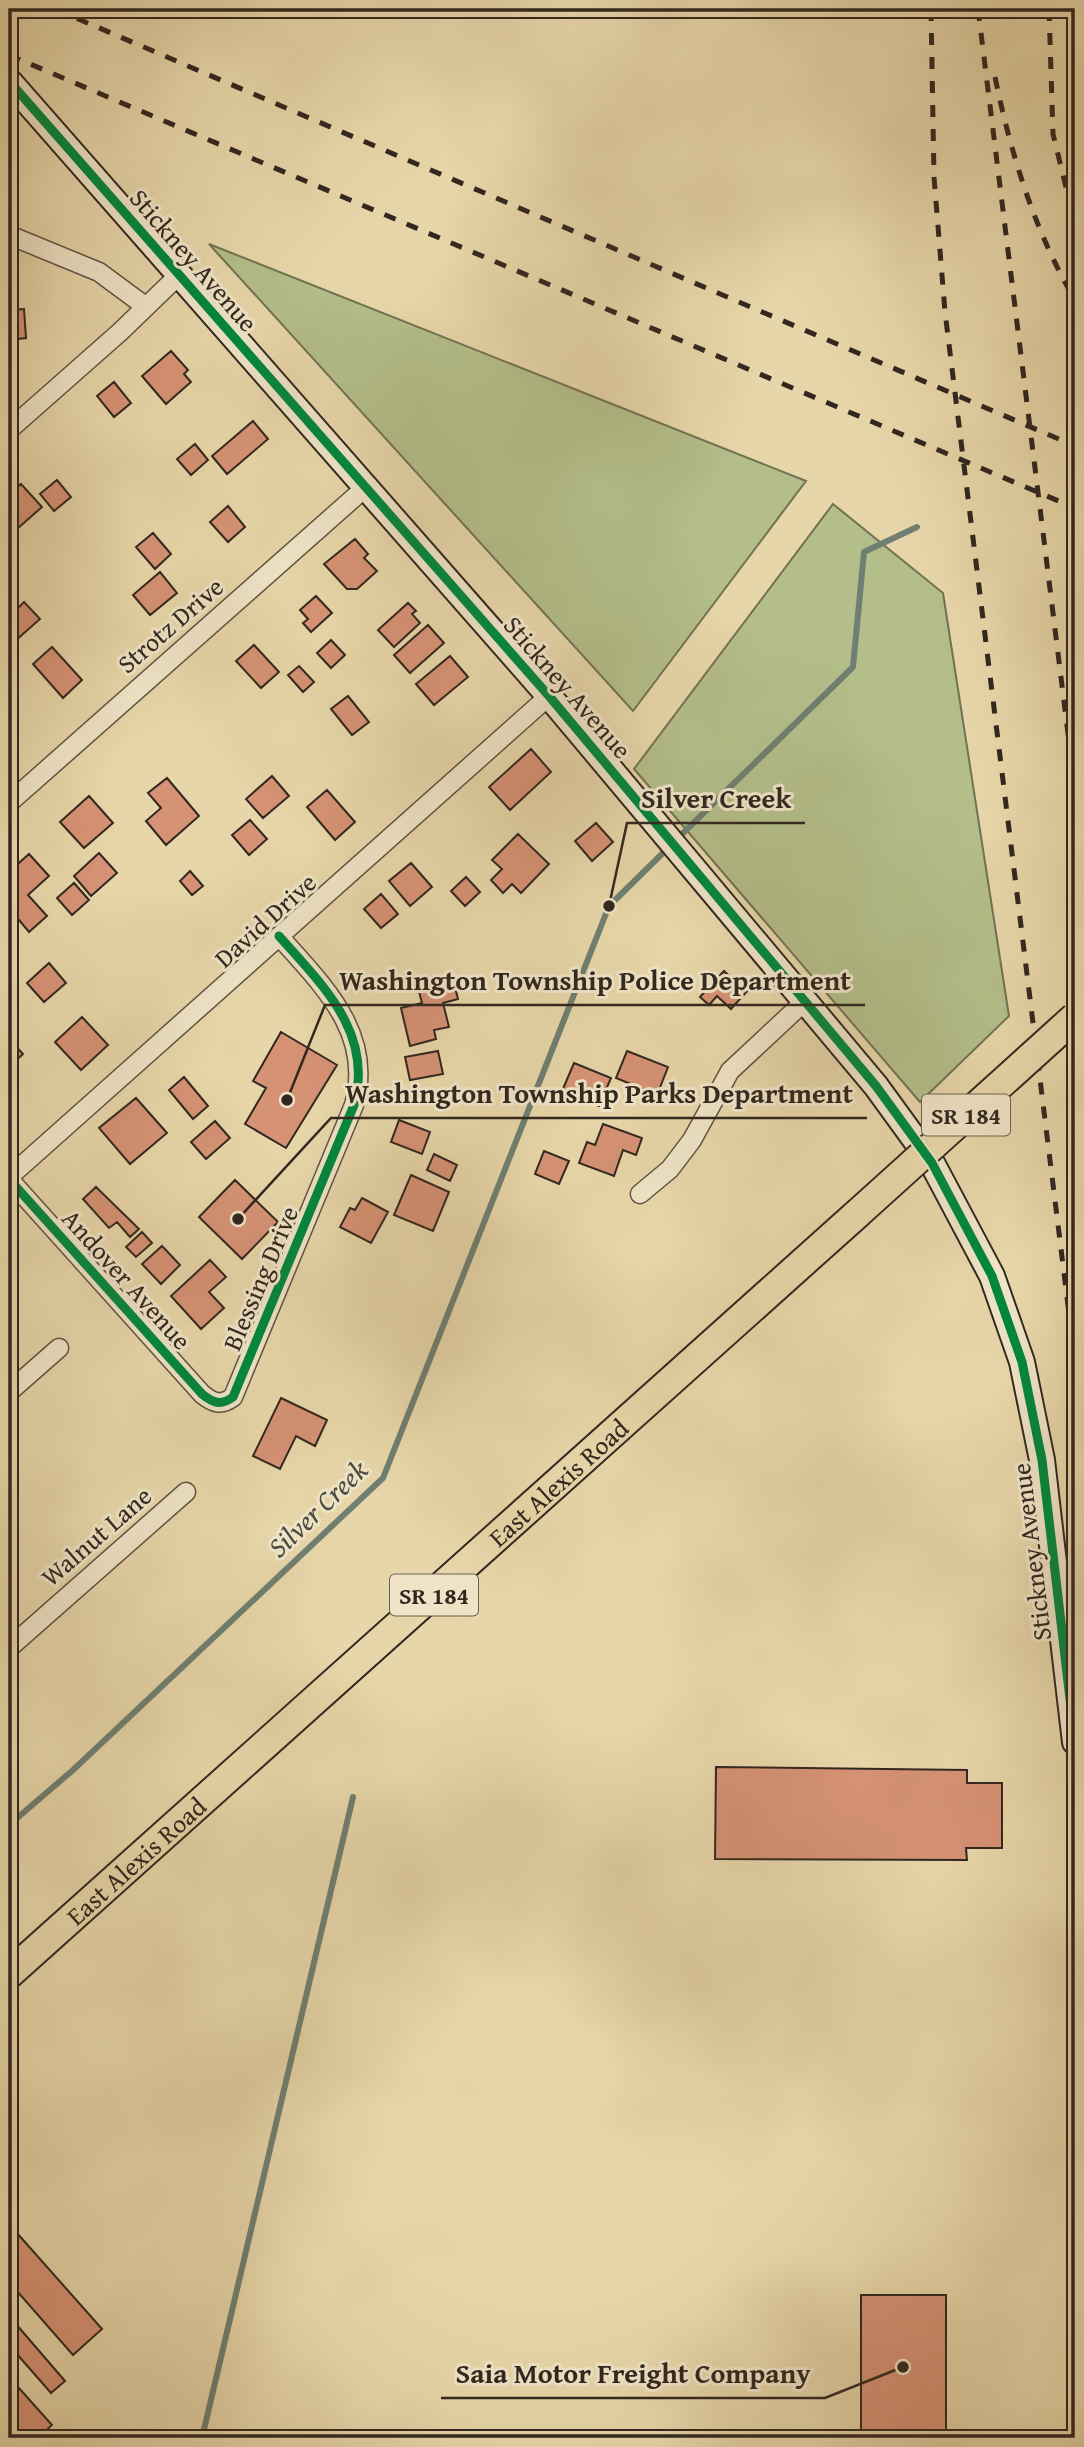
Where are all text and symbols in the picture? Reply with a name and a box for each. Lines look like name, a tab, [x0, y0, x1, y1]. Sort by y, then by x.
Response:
street label: Stickney Avenue	[121, 180, 267, 340]
street label: Strotz Drive	[108, 568, 232, 682]
street label: Stickney Avenue	[495, 607, 641, 767]
callout: Silver Creek	[627, 774, 805, 823]
text: Silver Creek	[641, 777, 792, 818]
street label: David Drive	[205, 863, 325, 977]
callout: Washington Township Police Department	[325, 956, 865, 1005]
text: Washington Township Police Department	[339, 959, 851, 1000]
callout: Washington Township Parks Department	[331, 1069, 867, 1118]
text: Washington Township Parks Department	[345, 1072, 853, 1113]
road number: SR 184	[922, 1094, 1010, 1135]
street label: Andover Avenue	[53, 1200, 201, 1358]
street label: Blessing Drive	[212, 1200, 308, 1356]
street label: East Alexis Road	[479, 1409, 637, 1556]
water label: Silver Creek	[258, 1450, 377, 1566]
street label: Stickney Avenue	[1001, 1461, 1061, 1643]
street label: Walnut Lane	[32, 1477, 160, 1595]
road number: SR 184	[390, 1574, 478, 1616]
street label: East Alexis Road	[57, 1787, 214, 1934]
callout: Saia Motor Freight Company	[441, 2349, 825, 2398]
text: Saia Motor Freight Company	[455, 2352, 811, 2393]

